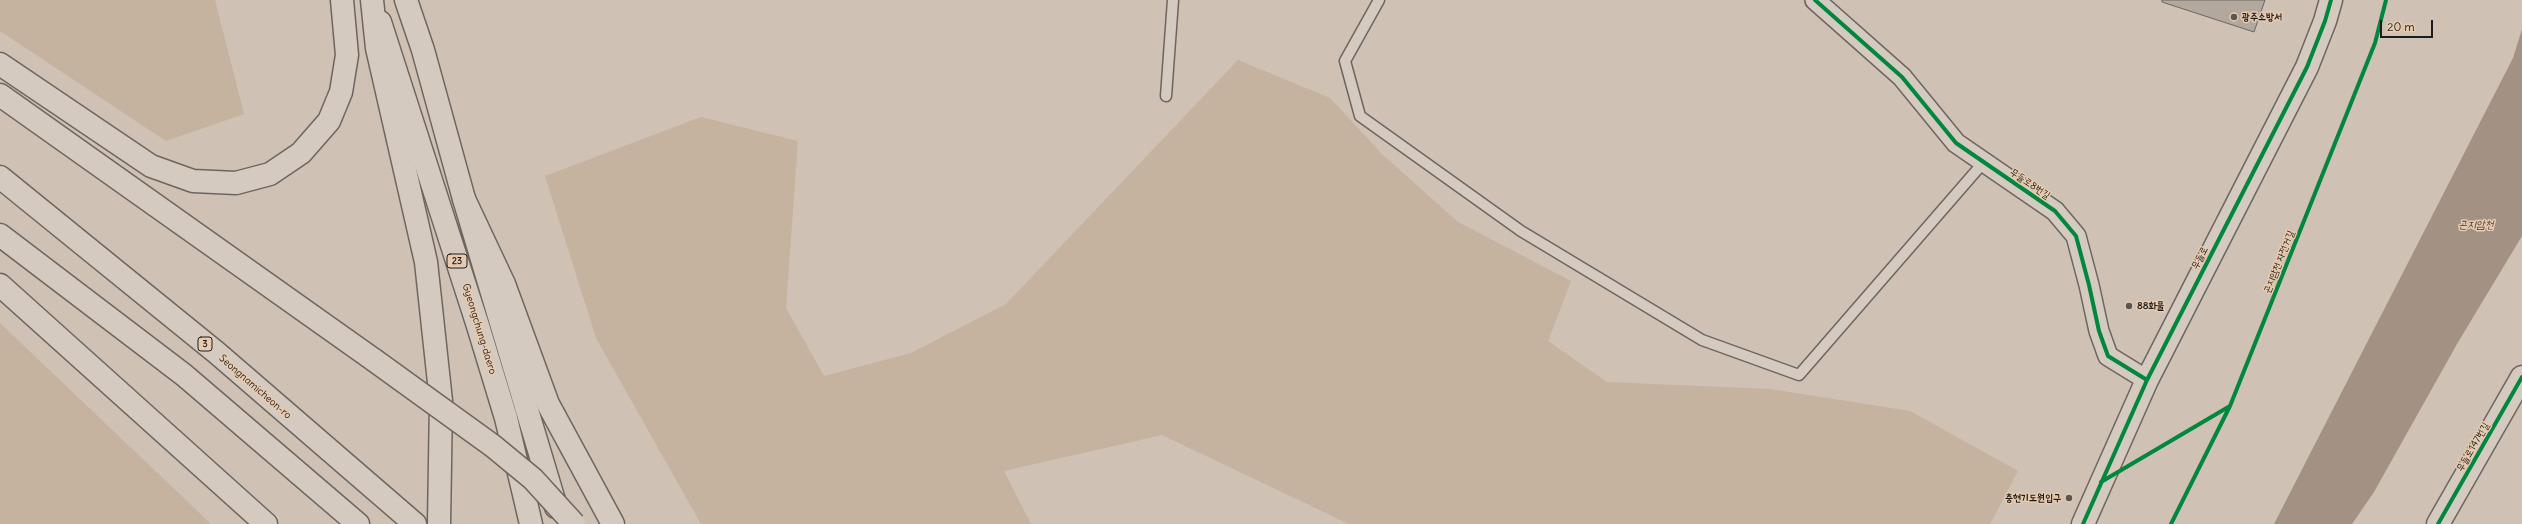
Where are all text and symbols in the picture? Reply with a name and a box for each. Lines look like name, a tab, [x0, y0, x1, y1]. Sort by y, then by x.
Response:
place label: 광주소방서	[2242, 11, 2282, 23]
marker: 광주소방서	[2229, 12, 2239, 22]
scale bar	[2382, 12, 2435, 38]
text: 20 m	[2387, 19, 2415, 34]
street label: 무들로8번길	[2008, 166, 2052, 202]
water label: 곤지암천	[2458, 218, 2494, 232]
street label: 곤지암천 자전거길	[2261, 229, 2297, 295]
street label: 무들로	[2189, 245, 2211, 271]
road number: 23	[447, 254, 467, 268]
street label: Gyeongchung-daero	[460, 282, 498, 376]
place label: 88화물	[2137, 300, 2165, 312]
marker: 88화물	[2124, 301, 2134, 311]
road number: 3	[198, 337, 212, 351]
street label: Seongnamicheon-ro	[216, 352, 294, 422]
street label: 무들로147번길	[2454, 420, 2492, 474]
place label: 충현기도원입구	[2005, 492, 2061, 504]
marker: 충현기도원입구	[2064, 493, 2074, 503]

